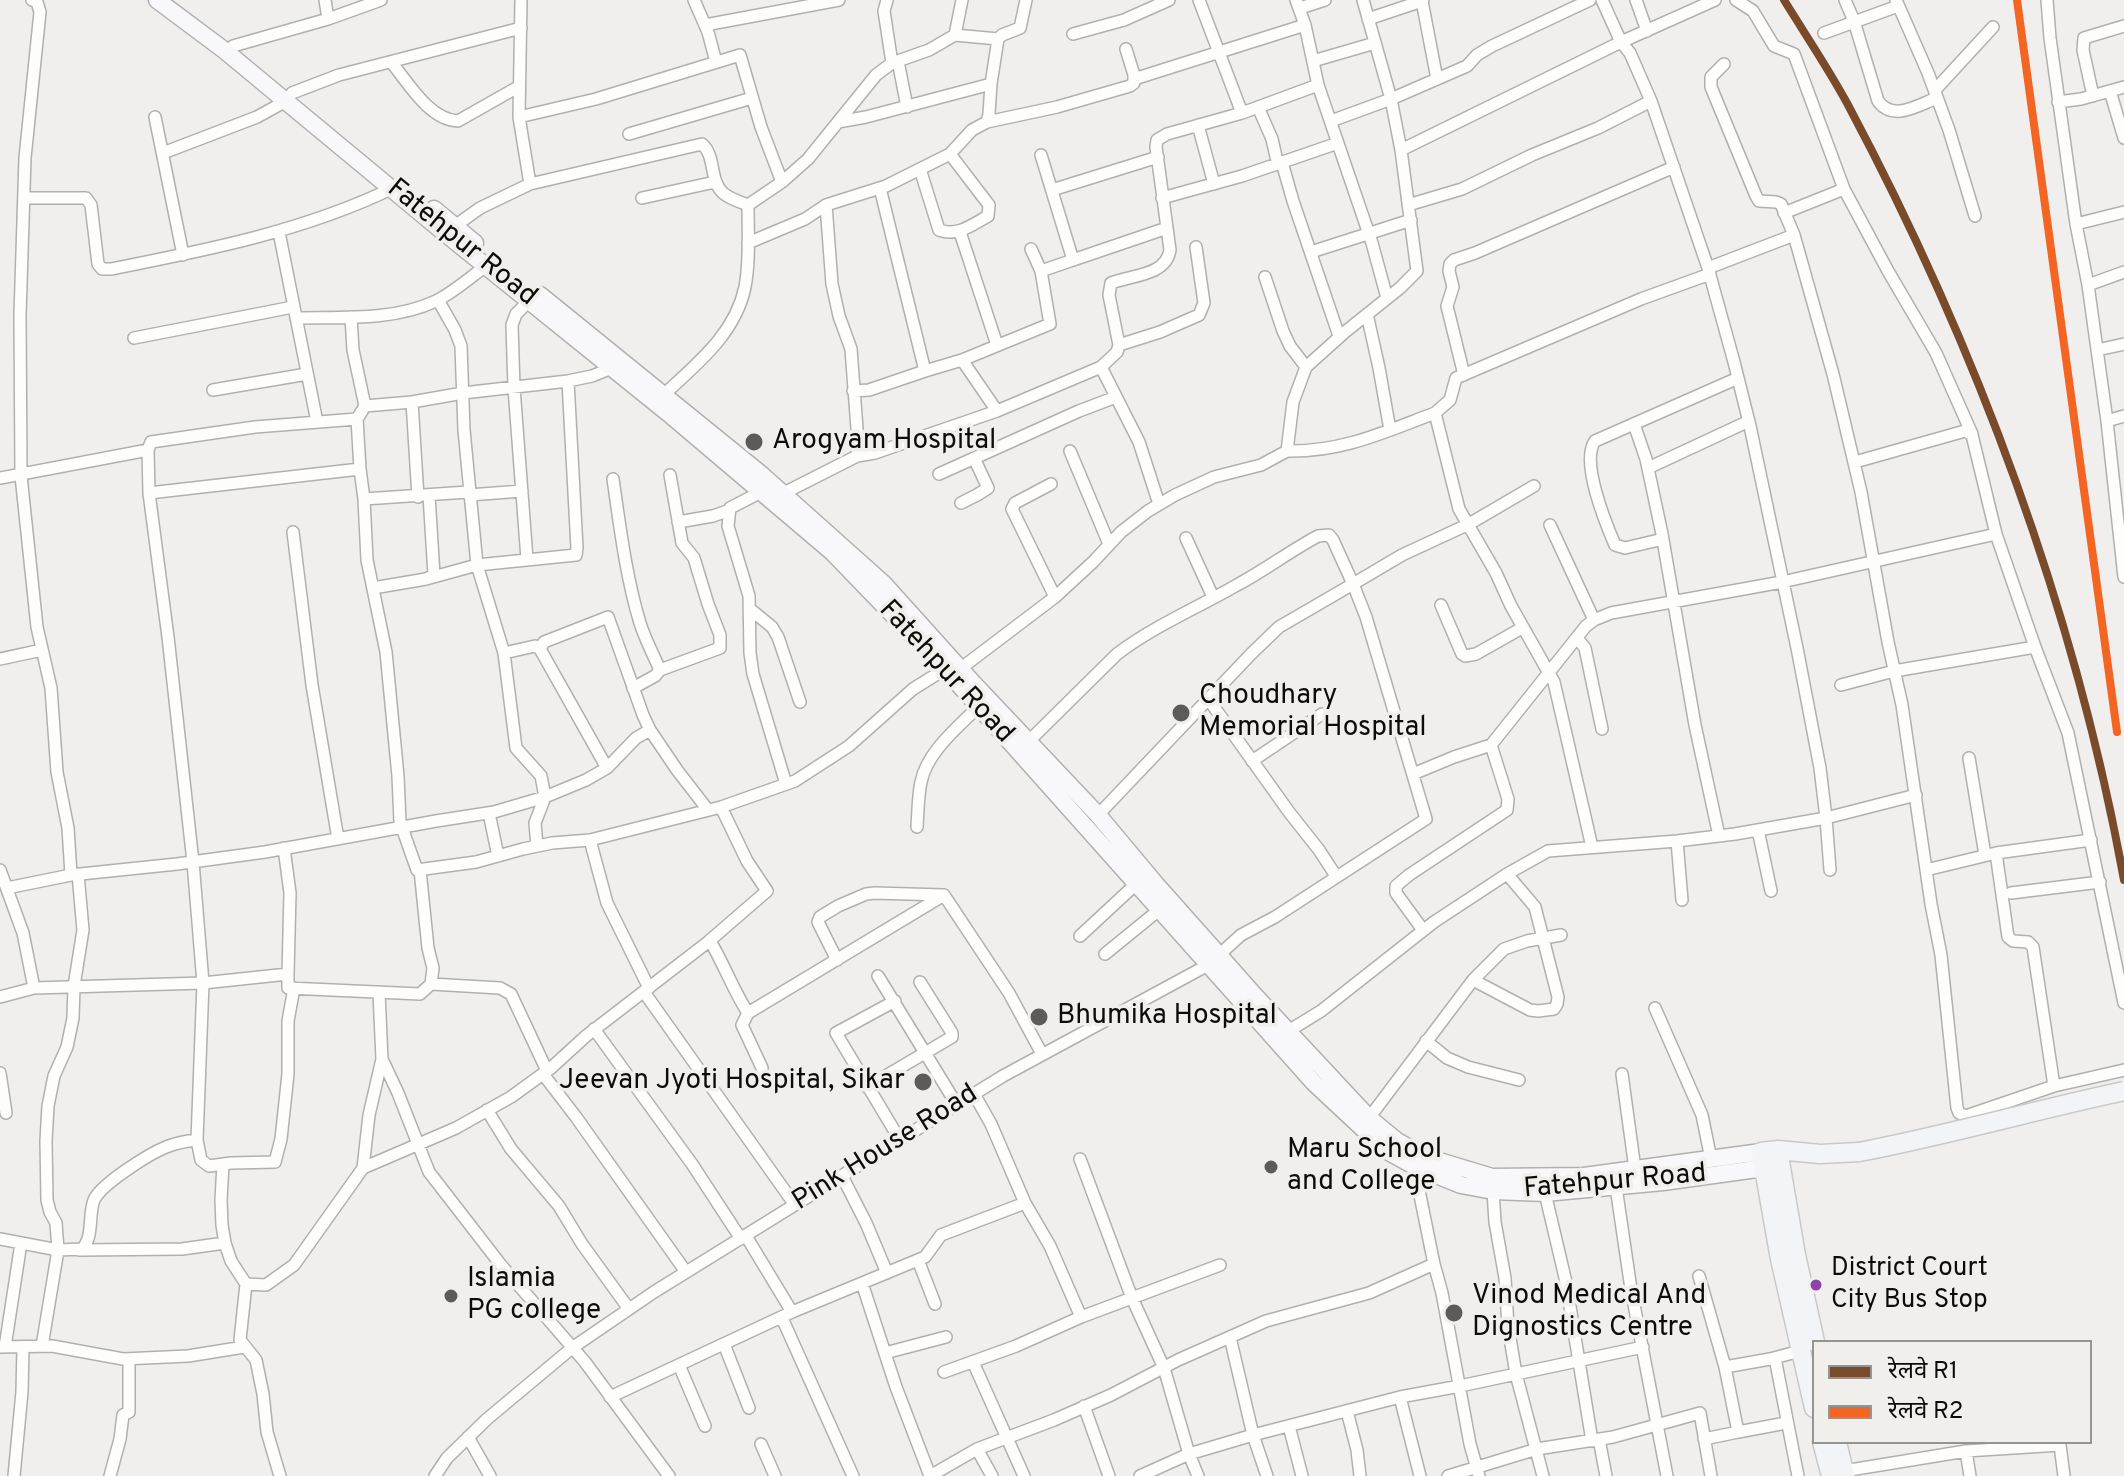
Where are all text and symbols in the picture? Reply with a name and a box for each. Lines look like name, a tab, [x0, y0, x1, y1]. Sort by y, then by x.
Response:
street label: Fatehpur Road	[379, 173, 543, 315]
place label: Arogyam Hospital	[772, 425, 996, 459]
marker: Arogyam Hospital	[743, 431, 765, 453]
street label: Fatehpur Road	[870, 594, 1020, 752]
place label: Choudhary Memorial Hospital	[1199, 680, 1426, 746]
marker: Choudhary Memorial Hospital	[1170, 702, 1192, 724]
place label: Bhumika Hospital	[1057, 1000, 1277, 1034]
marker: Bhumika Hospital	[1028, 1006, 1050, 1028]
place label: Jeevan Jyoti Hospital, Sikar	[559, 1065, 905, 1099]
marker: Jeevan Jyoti Hospital, Sikar	[912, 1071, 934, 1093]
street label: Pink House Road	[787, 1078, 985, 1220]
place label: Maru School and College	[1287, 1134, 1442, 1200]
marker: Maru School and College	[1262, 1158, 1280, 1176]
street label: Fatehpur Road	[1522, 1158, 1708, 1208]
place label: District Court City Bus Stop	[1831, 1254, 1988, 1316]
place label: Islamia PG college	[467, 1263, 601, 1329]
marker: District Court City Bus Stop	[1808, 1277, 1824, 1293]
place label: Vinod Medical And Dignostics Centre	[1472, 1280, 1706, 1346]
marker: Islamia PG college	[442, 1287, 460, 1305]
marker: Vinod Medical And Dignostics Centre	[1443, 1302, 1465, 1324]
legend	[1812, 1340, 2092, 1444]
text: रेलवे R1	[1888, 1357, 1958, 1387]
text: रेलवे R2	[1888, 1397, 1963, 1427]

